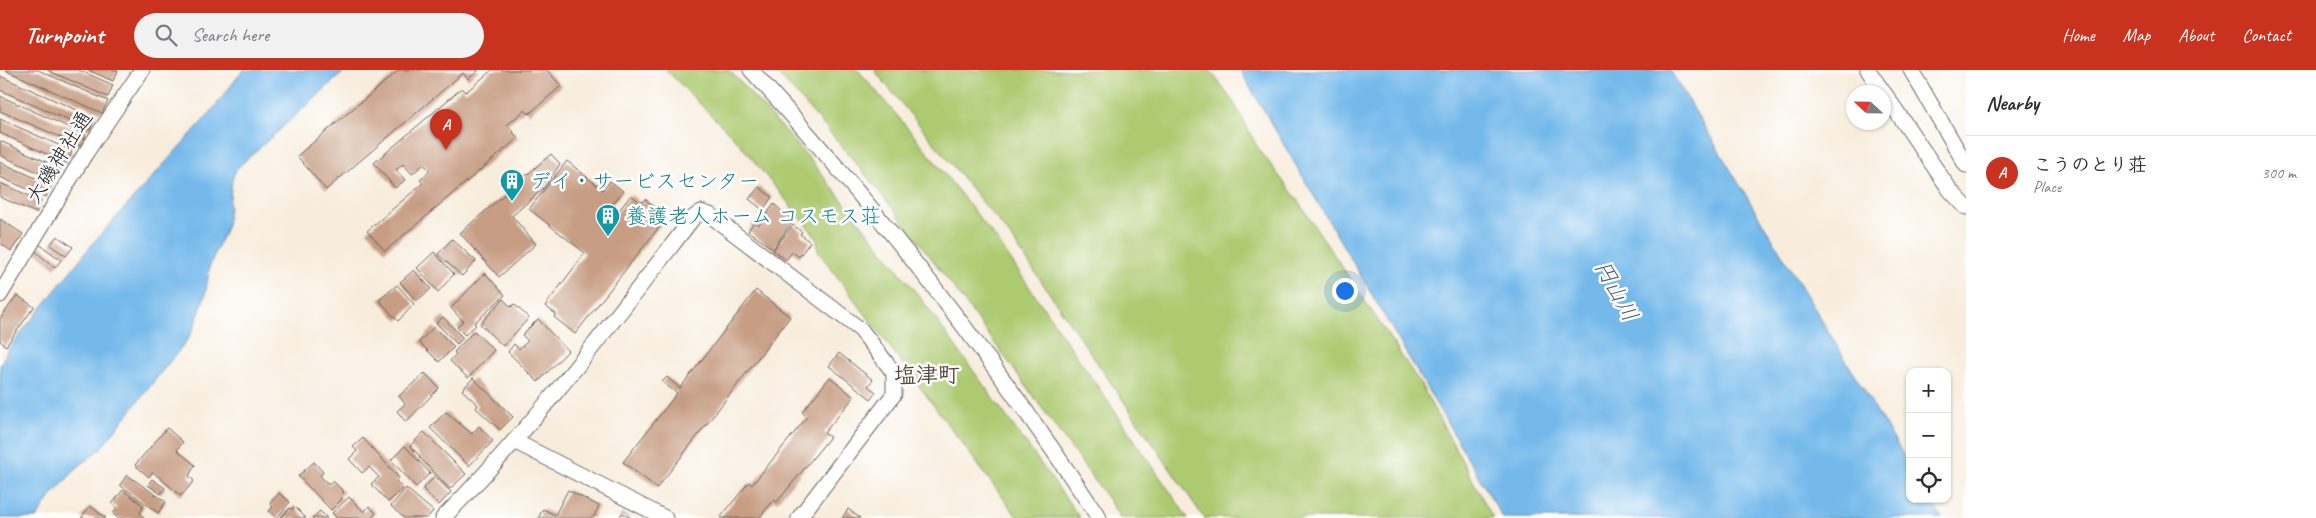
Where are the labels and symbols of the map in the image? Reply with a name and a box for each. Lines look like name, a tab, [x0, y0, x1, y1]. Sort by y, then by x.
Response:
north arrow	[1846, 85, 1891, 130]
street label: 大磯神社通	[20, 106, 98, 208]
pin: A	[430, 109, 462, 150]
building icon: デイ・サービスセンター	[499, 168, 525, 202]
place label: デイ・サービスセンター	[530, 168, 759, 194]
building icon: 養護老人ホーム コスモス荘	[595, 203, 621, 237]
place label: 養護老人ホーム コスモス荘	[626, 203, 881, 229]
water label: 円山川	[1588, 255, 1644, 327]
your location	[1332, 278, 1358, 304]
district label: 塩津町	[894, 361, 960, 389]

